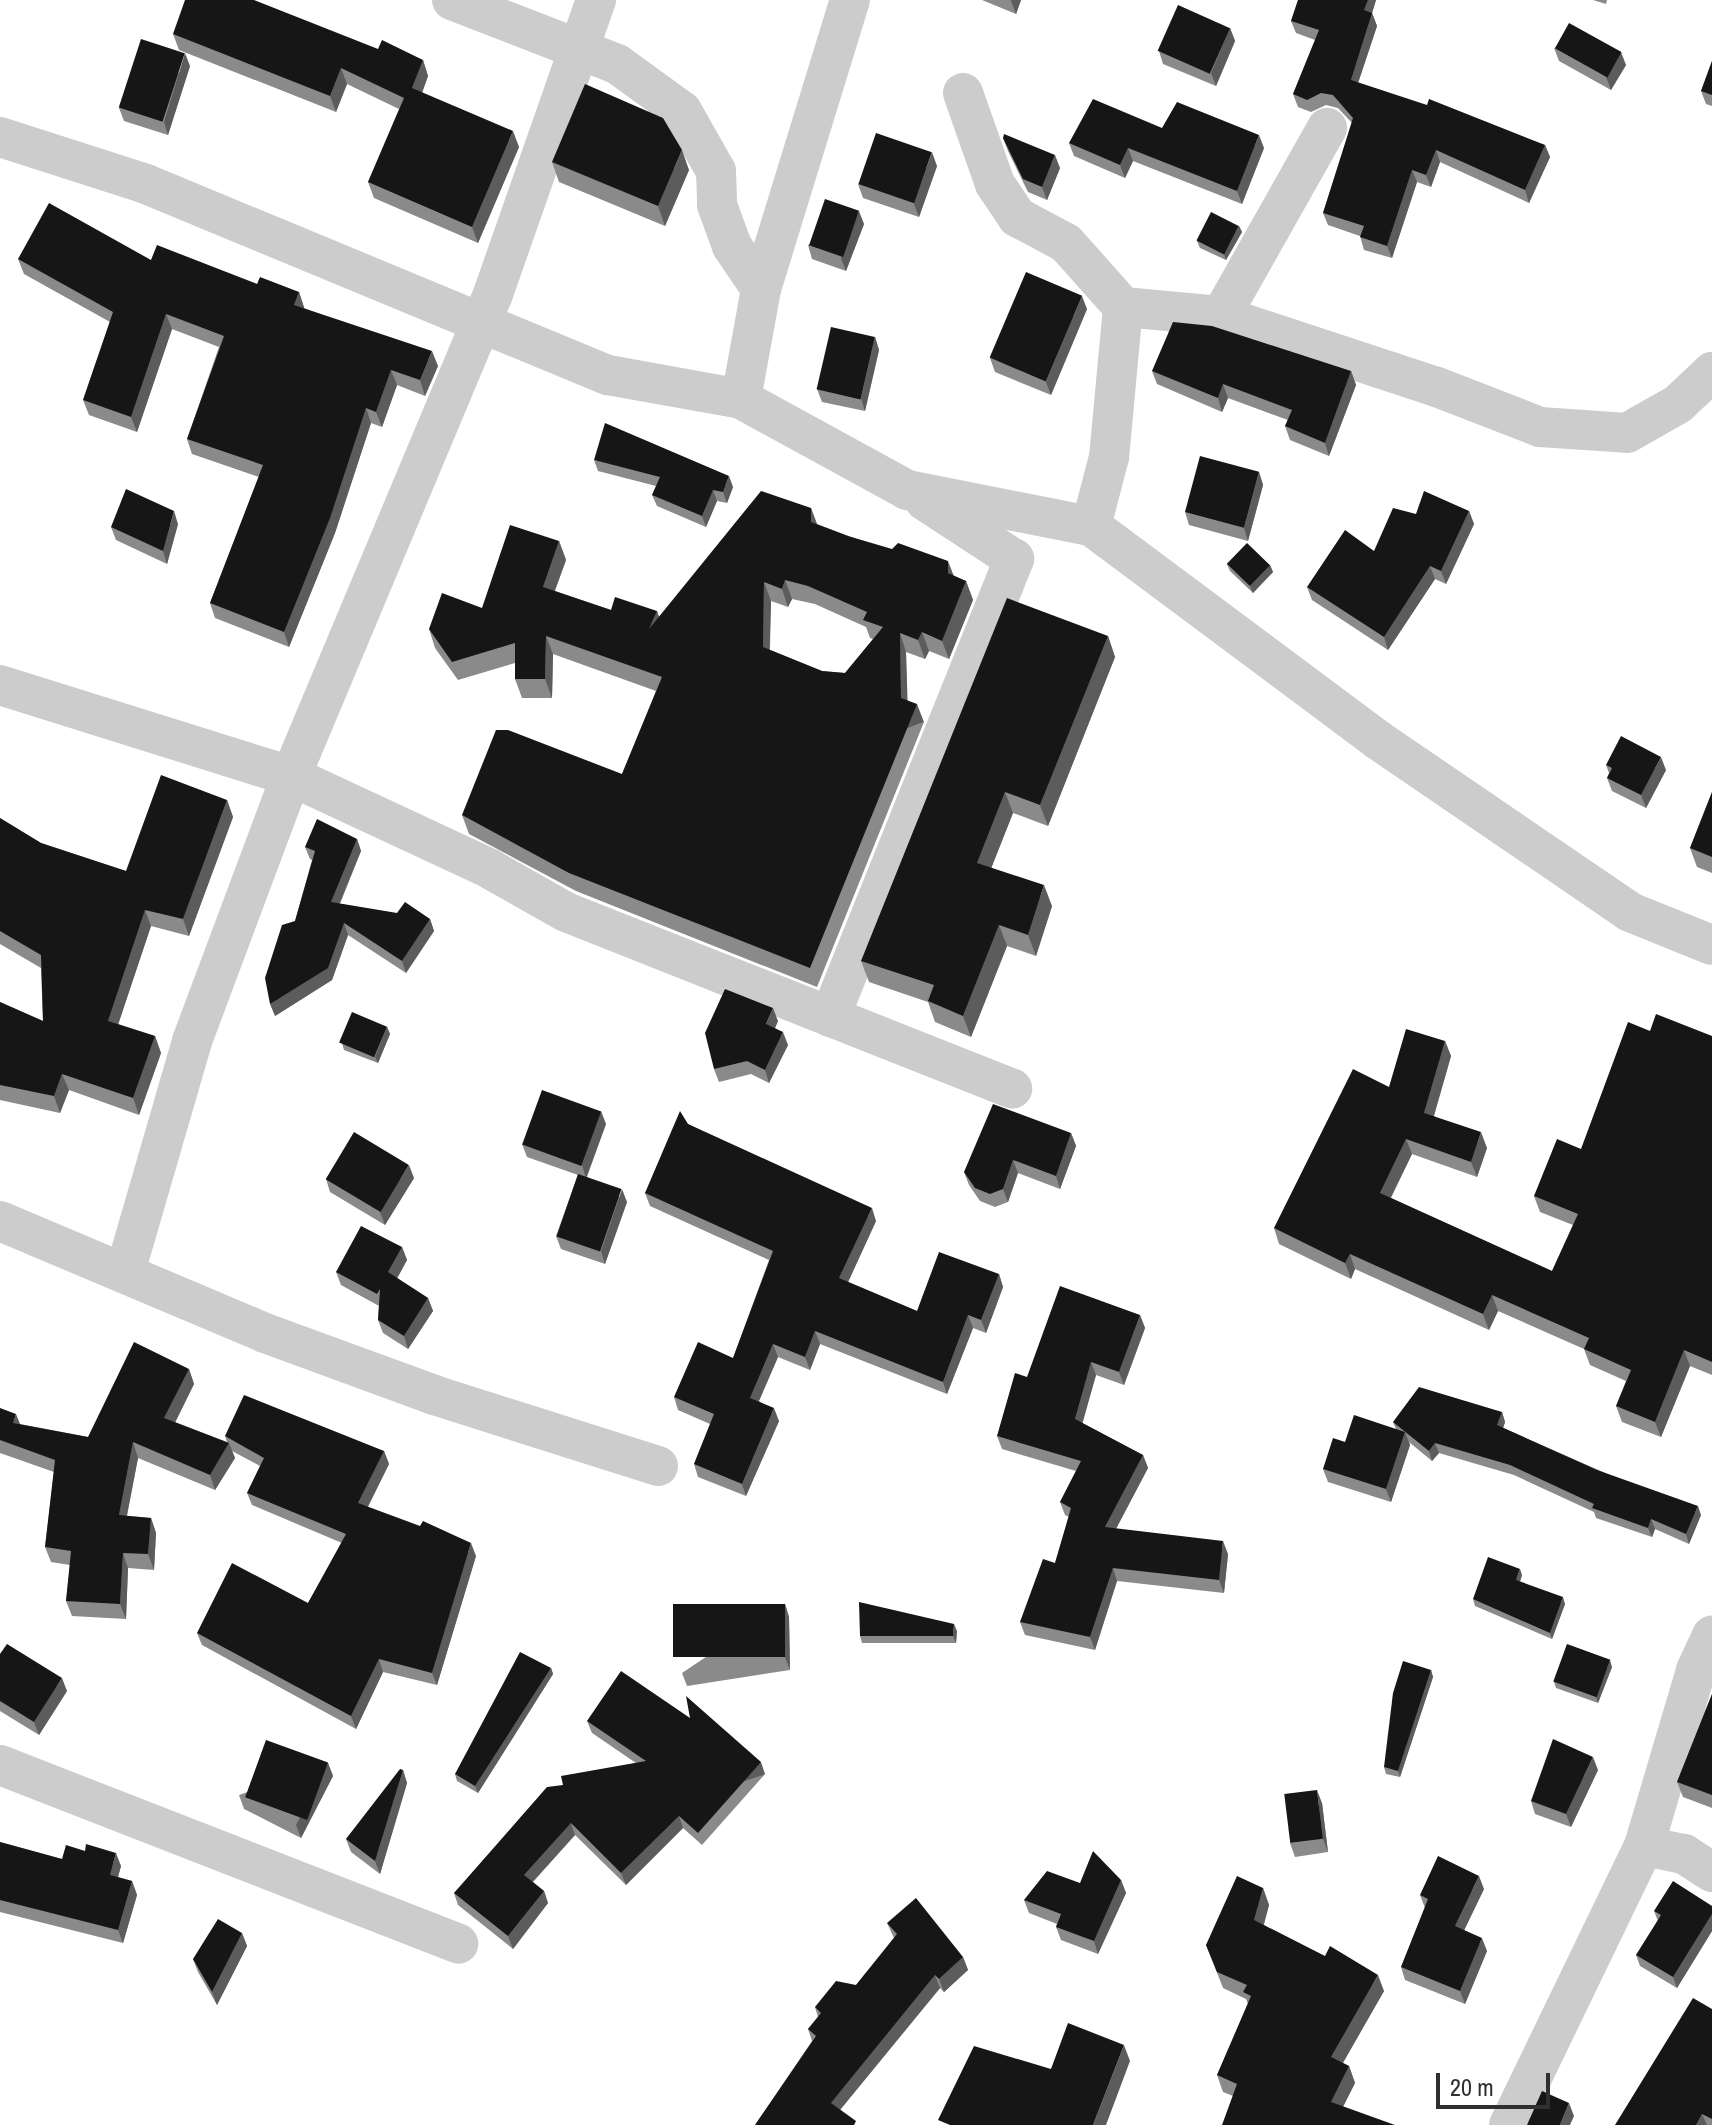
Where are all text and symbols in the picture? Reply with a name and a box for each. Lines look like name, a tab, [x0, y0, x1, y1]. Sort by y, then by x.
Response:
scale bar	[1440, 2057, 1554, 2107]
text: 20 m	[1450, 2071, 1494, 2103]

